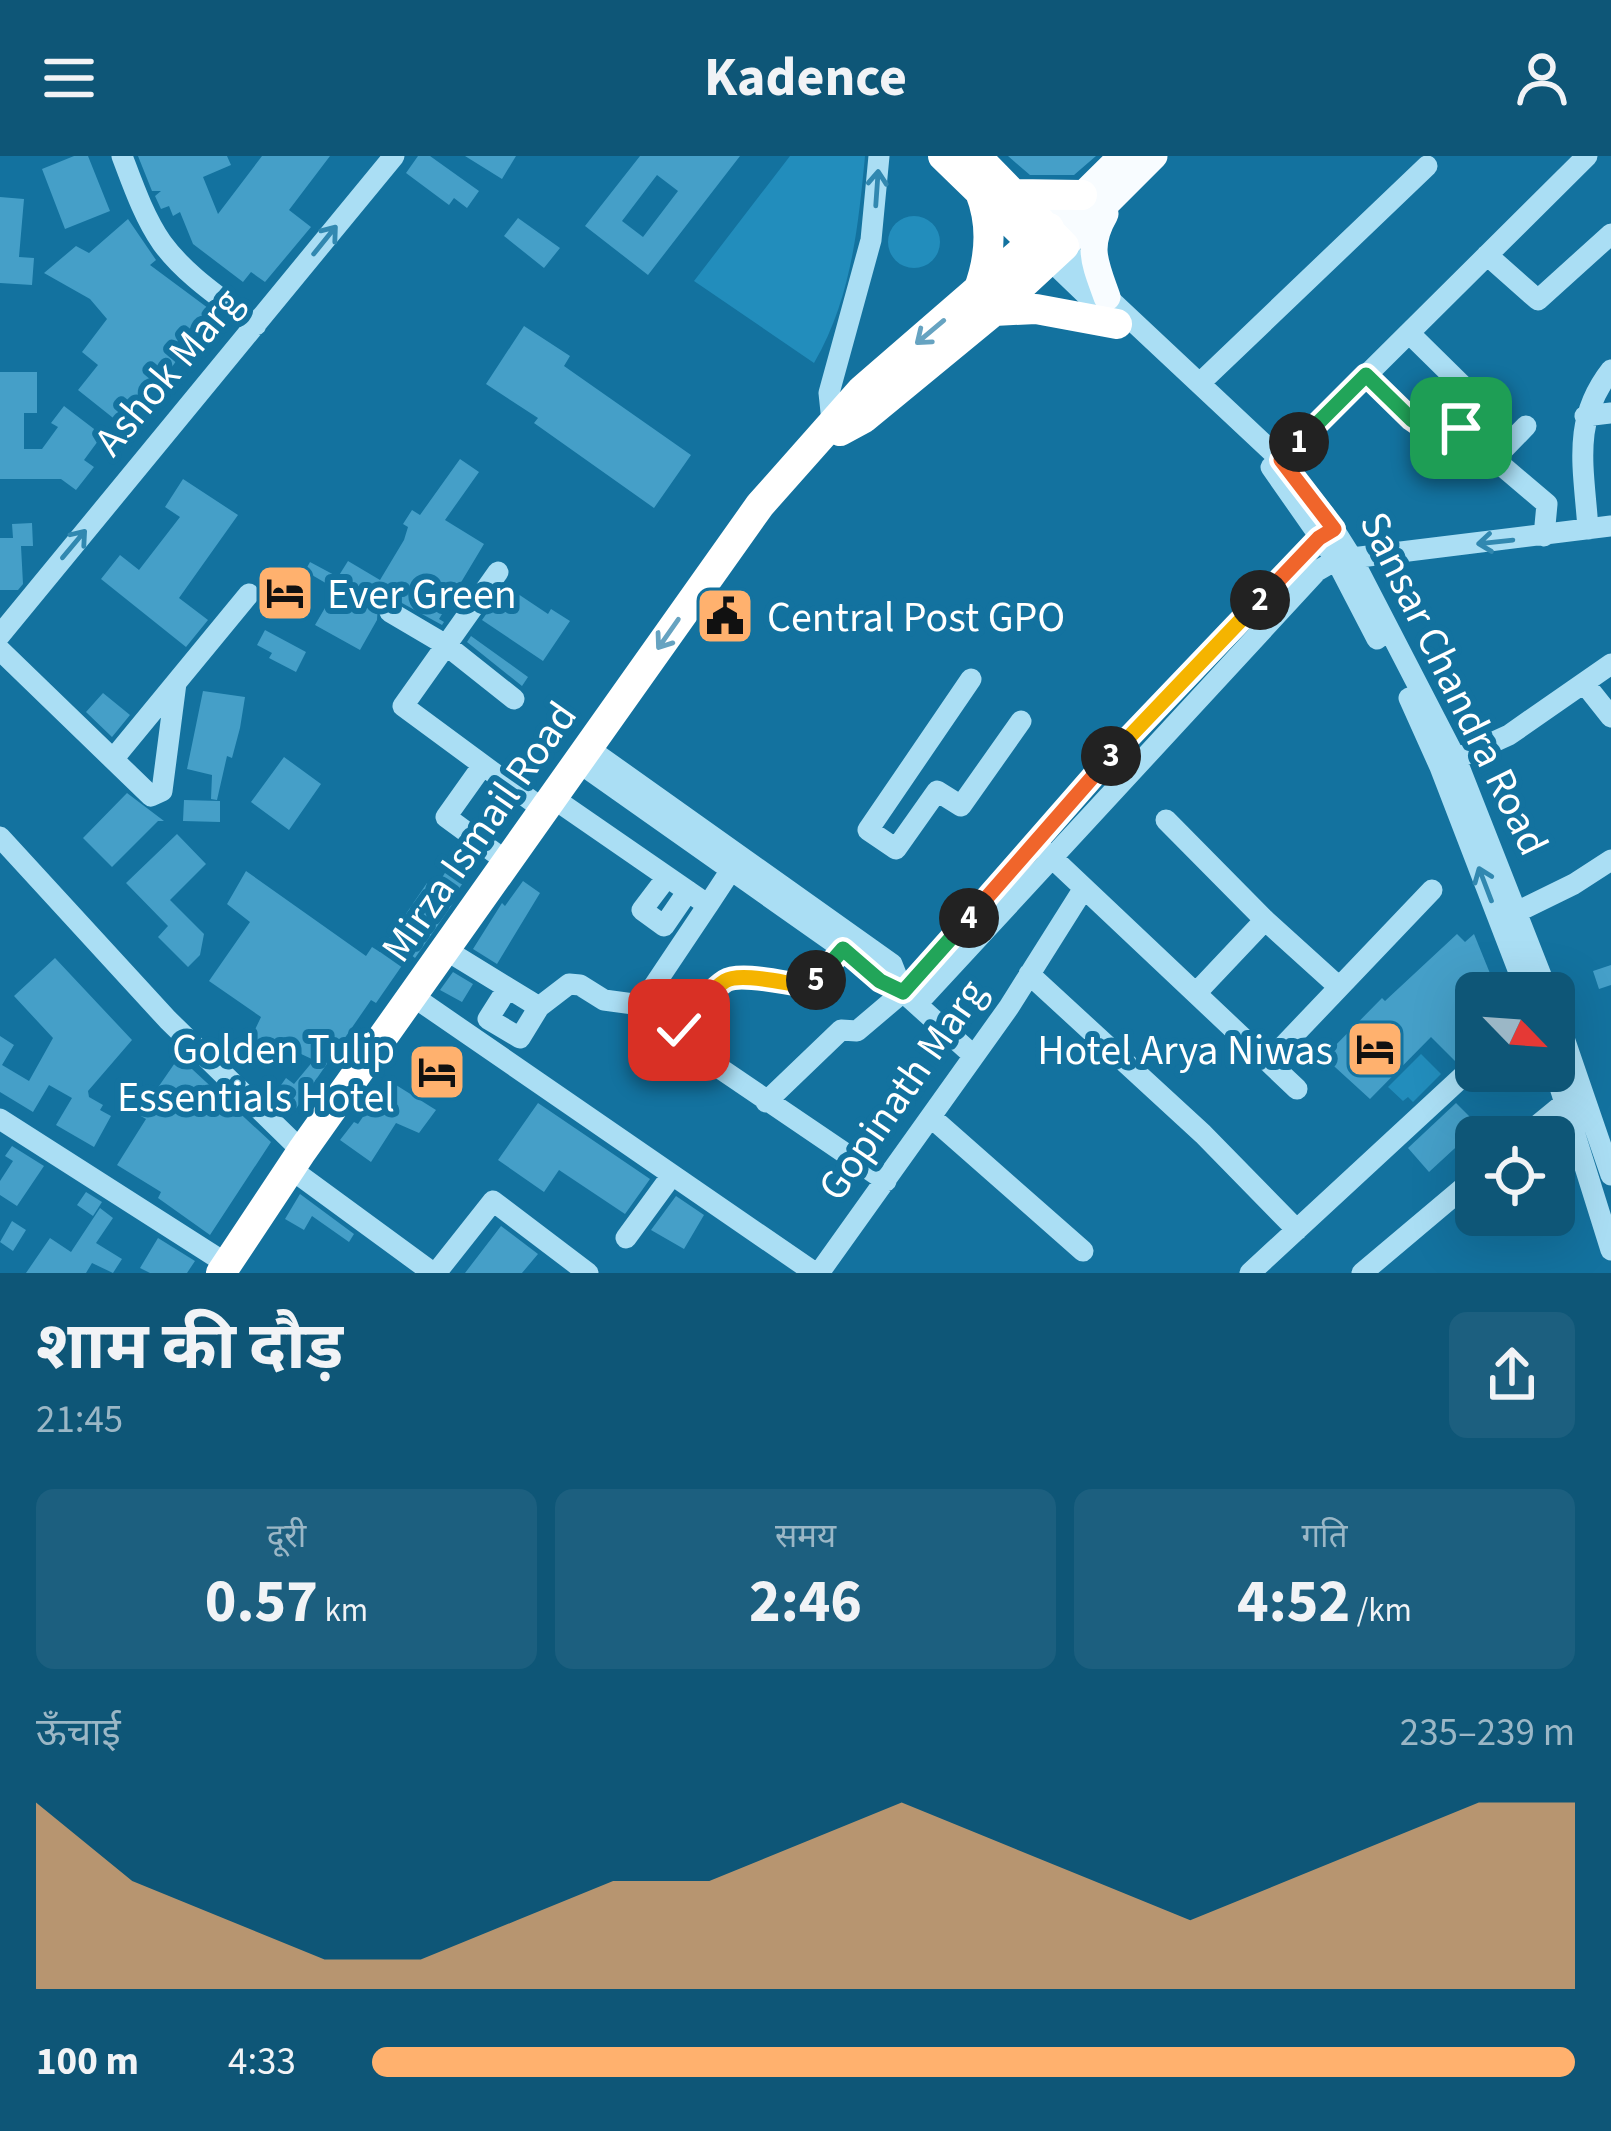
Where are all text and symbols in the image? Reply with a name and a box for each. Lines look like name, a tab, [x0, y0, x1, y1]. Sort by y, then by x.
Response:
text: Kadence	[704, 40, 907, 117]
icon: menu	[36, 45, 102, 111]
icon: person	[1509, 45, 1575, 111]
one-way arrow	[866, 169, 889, 208]
one-way arrow	[311, 225, 338, 257]
street label: Ashok Marg	[80, 275, 257, 469]
one-way arrow	[915, 317, 946, 345]
pin	[1410, 377, 1512, 479]
icon: arrive	[1428, 395, 1494, 461]
pin: 1	[1269, 412, 1329, 472]
text: 1	[1290, 418, 1308, 465]
street label: Sansar Chandra Road	[1344, 502, 1563, 866]
one-way arrow	[61, 529, 87, 561]
one-way arrow	[1476, 531, 1515, 553]
hotel icon: Ever Green	[254, 562, 316, 624]
place label: Ever Green	[327, 565, 517, 625]
pin: 2	[1230, 570, 1290, 630]
text: 2	[1251, 576, 1269, 623]
public building icon: Central Post GPO	[694, 585, 756, 647]
place label: Central Post GPO	[767, 588, 1065, 648]
one-way arrow	[656, 617, 681, 650]
street label: Mirza Ismail Road	[367, 690, 592, 975]
pin: 3	[1081, 726, 1141, 786]
text: 3	[1102, 732, 1120, 779]
one-way arrow	[1472, 866, 1494, 903]
pin: 4	[939, 888, 999, 948]
text: 4	[960, 894, 978, 941]
pin: 5	[786, 950, 846, 1010]
text: 5	[807, 956, 825, 1003]
street label: Gopinath Marg	[804, 967, 1001, 1213]
north arrow	[1455, 972, 1575, 1092]
map controls	[1455, 972, 1575, 1236]
pin	[628, 979, 730, 1081]
icon: check	[646, 997, 712, 1063]
hotel icon: Hotel Arya Niwas	[1344, 1018, 1406, 1080]
place label: Golden Tulip Essentials Hotel	[117, 1020, 395, 1128]
place label: Hotel Arya Niwas	[1037, 1021, 1333, 1081]
hotel icon: Golden Tulip Essentials Hotel	[406, 1041, 468, 1103]
button: locate	[1455, 1116, 1575, 1236]
text: शाम की दौड़	[36, 1300, 343, 1394]
button: share	[1449, 1312, 1575, 1438]
text: 21:45	[36, 1392, 123, 1448]
text: दूरी	[267, 1513, 306, 1560]
text: समय	[775, 1513, 836, 1560]
text: गति	[1302, 1513, 1347, 1560]
text: 0.57	[205, 1560, 318, 1645]
text: 2:46	[749, 1560, 862, 1645]
text: 4:52	[1237, 1560, 1350, 1645]
text: km	[318, 1587, 368, 1634]
text: /km	[1350, 1587, 1412, 1634]
text: ऊँचाई	[36, 1705, 121, 1761]
text: 235–239 m	[1400, 1705, 1575, 1761]
text: 100 m	[36, 2034, 139, 2090]
text: 4:33	[228, 2034, 296, 2090]

